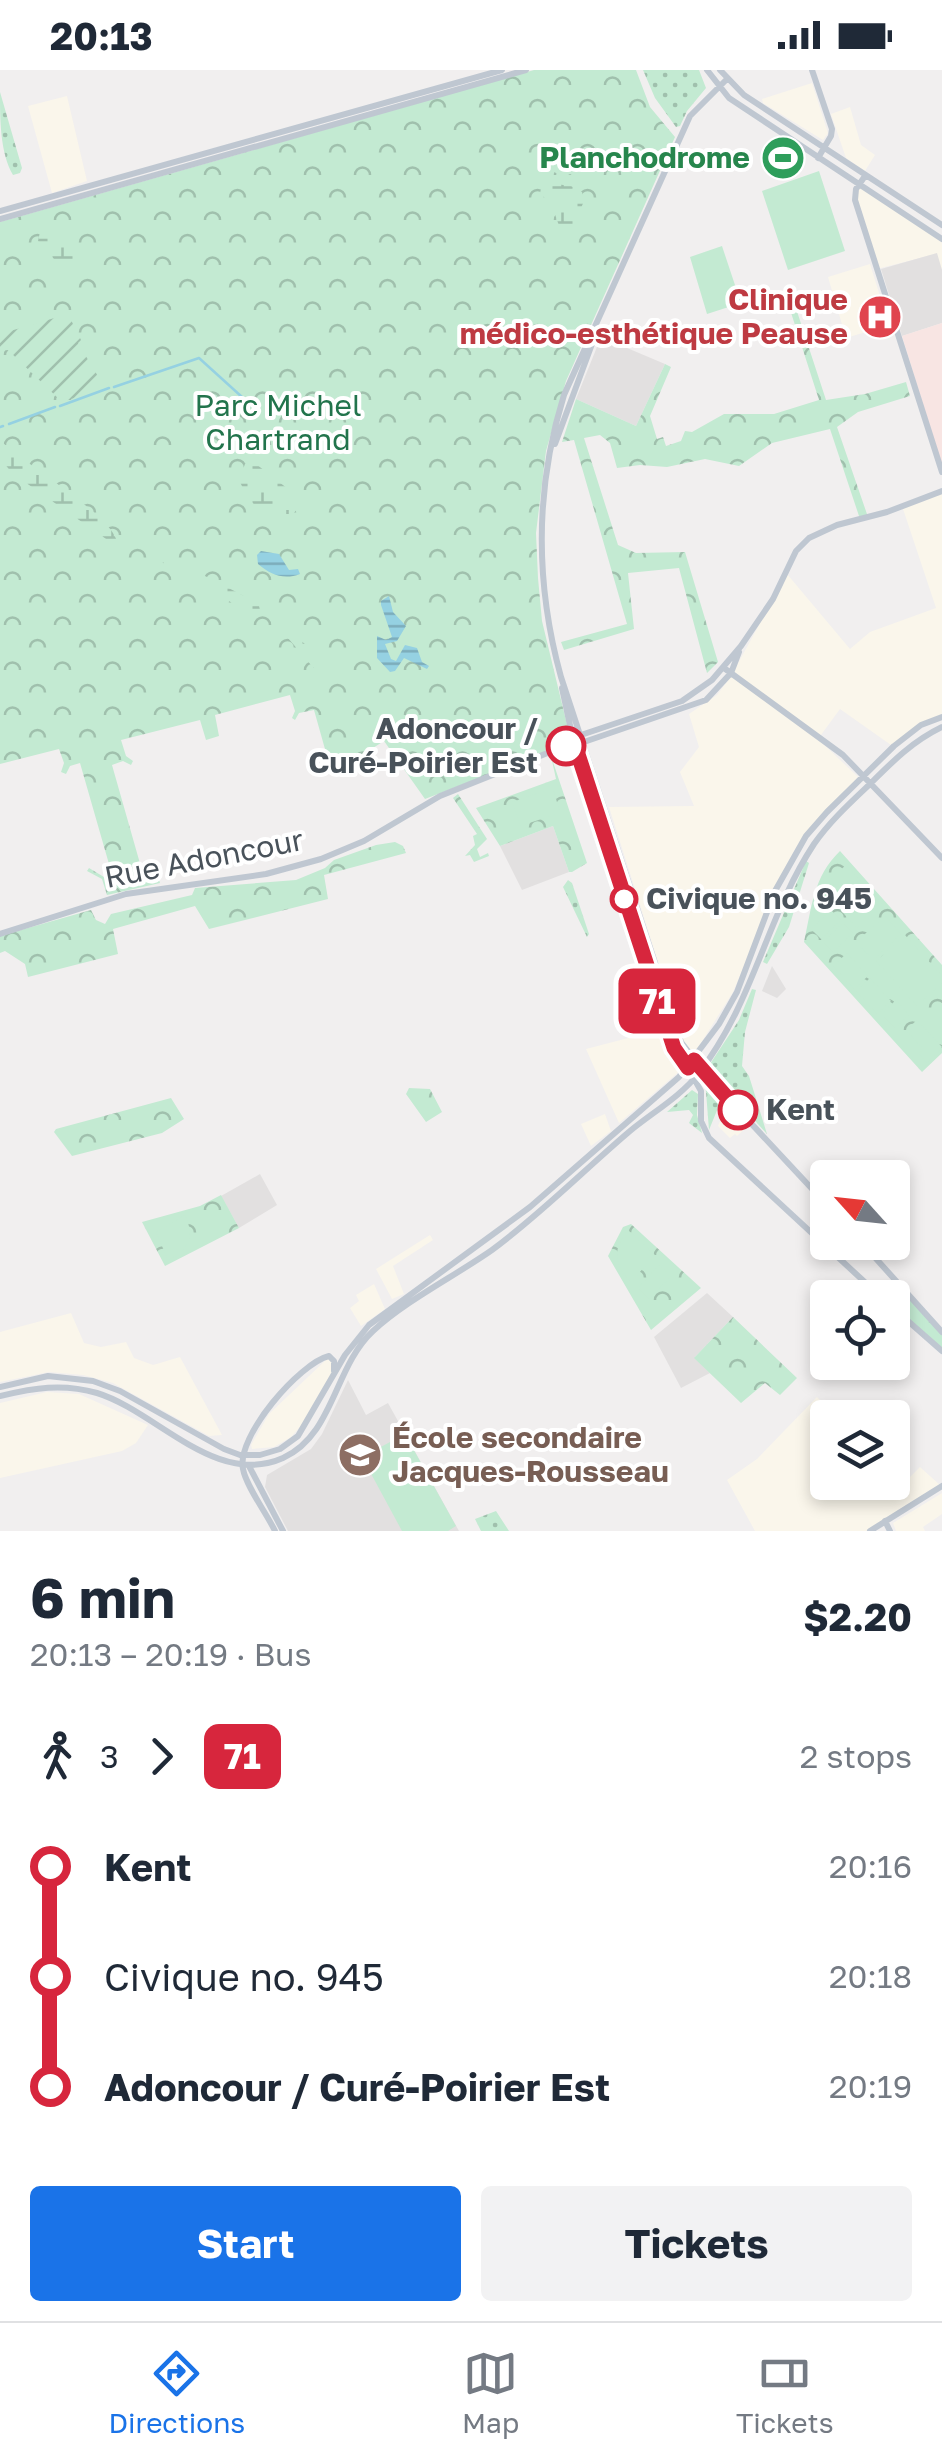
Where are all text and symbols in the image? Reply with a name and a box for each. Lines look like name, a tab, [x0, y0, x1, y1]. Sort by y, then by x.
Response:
text: 20:13	[50, 13, 153, 58]
sports icon: Planchodrome	[760, 135, 806, 181]
place label: Planchodrome	[539, 139, 750, 175]
place label: Clinique médico-esthétique Peause	[460, 281, 848, 351]
hospital icon: Clinique médico-esthétique Peause	[857, 294, 903, 340]
park label: Parc Michel Chartrand	[194, 387, 362, 457]
place label: Adoncour / Curé-Poirier Est	[308, 710, 539, 780]
marker: Adoncour / Curé-Poirier Est	[547, 727, 585, 765]
street label: Rue Adoncour	[101, 821, 307, 895]
place label: Civique no. 945	[646, 880, 872, 916]
marker: Civique no. 945	[611, 886, 637, 912]
line badge: 71	[612, 968, 702, 1034]
text: 71	[638, 980, 676, 1022]
marker: Kent	[719, 1091, 757, 1129]
place label: Kent	[766, 1091, 835, 1127]
north arrow	[810, 1160, 910, 1260]
map controls	[810, 1160, 910, 1500]
button: locate	[810, 1280, 910, 1380]
button: layers	[810, 1400, 910, 1500]
place label: École secondaire Jacques-Rousseau	[392, 1419, 669, 1489]
school or university icon: École secondaire Jacques-Rousseau	[337, 1432, 383, 1478]
text: 6 min	[30, 1564, 175, 1630]
text: $2.20	[803, 1594, 912, 1639]
text: 20:13 – 20:19 · Bus	[30, 1635, 311, 1673]
icon: walk	[30, 1729, 85, 1784]
icon: forward	[134, 1729, 189, 1784]
text: 71	[224, 1735, 261, 1777]
text: 3	[100, 1737, 119, 1775]
text: 2 stops	[800, 1737, 912, 1775]
text: Kent	[104, 1844, 191, 1889]
text: 20:16	[829, 1847, 912, 1885]
text: Civique no. 945	[104, 1954, 384, 1999]
text: 20:18	[829, 1957, 912, 1995]
text: Adoncour / Curé-Poirier Est	[104, 2064, 610, 2109]
text: 20:19	[829, 2067, 912, 2105]
button: Start	[30, 2186, 461, 2301]
button: Tickets	[481, 2186, 912, 2301]
tab: Directions	[108, 2346, 245, 2439]
tab: Map	[462, 2346, 519, 2439]
tab: Tickets	[736, 2346, 834, 2439]

